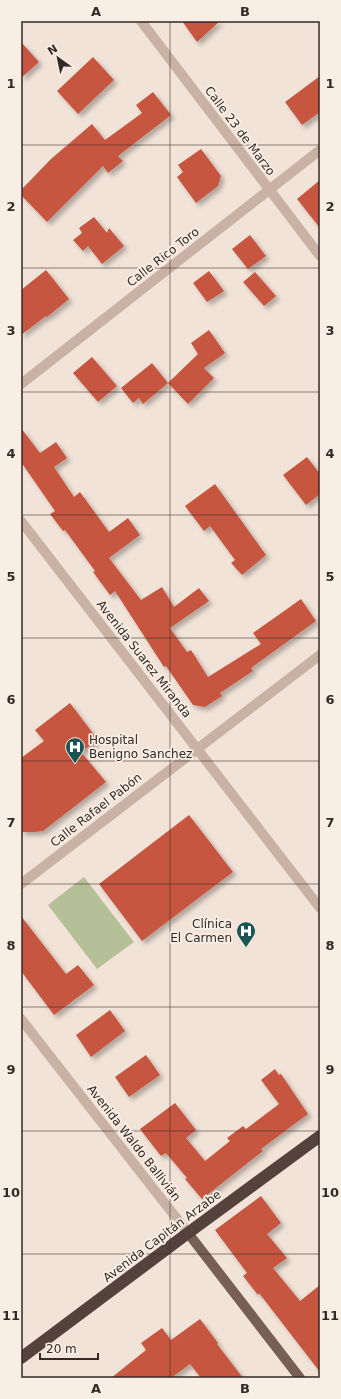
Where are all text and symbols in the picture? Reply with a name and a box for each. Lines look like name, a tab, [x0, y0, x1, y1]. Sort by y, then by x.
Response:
text: A	[91, 4, 101, 19]
text: B	[240, 4, 250, 19]
north arrow	[38, 38, 78, 78]
text: N	[45, 42, 60, 58]
text: 1	[6, 76, 16, 91]
text: 1	[325, 76, 335, 91]
street label: Calle 23 de Marzo	[202, 84, 278, 178]
text: 2	[6, 199, 16, 214]
text: 2	[325, 199, 335, 214]
street label: Calle Rico Toro	[124, 224, 202, 290]
text: 3	[6, 323, 16, 338]
text: 3	[325, 323, 335, 338]
text: 4	[6, 446, 16, 461]
text: 4	[325, 446, 335, 461]
text: 5	[6, 569, 16, 584]
text: 5	[325, 569, 335, 584]
street label: Avenida Suarez Miranda	[94, 598, 194, 720]
text: 6	[6, 692, 16, 707]
text: 6	[325, 692, 335, 707]
place label: Hospital Benigno Sanchez	[89, 733, 192, 761]
hospital icon: Hospital Benigno Sanchez	[64, 736, 86, 764]
street label: Calle Rafael Pabón	[48, 770, 144, 850]
text: 7	[6, 815, 16, 830]
text: 7	[325, 815, 335, 830]
place label: Clínica El Carmen	[170, 917, 232, 945]
hospital icon: Clínica El Carmen	[235, 920, 257, 948]
text: 8	[6, 938, 16, 953]
text: 8	[325, 938, 335, 953]
text: 9	[6, 1062, 16, 1077]
text: 9	[325, 1062, 335, 1077]
street label: Avenida Waldo Ballivián	[84, 1082, 184, 1204]
text: 10	[2, 1185, 20, 1200]
text: 10	[321, 1185, 339, 1200]
street label: Avenida Capitán Arzabe	[100, 1187, 224, 1285]
text: 11	[2, 1308, 20, 1323]
text: 11	[321, 1308, 339, 1323]
scale bar	[40, 1335, 98, 1361]
text: 20 m	[46, 1342, 77, 1356]
text: A	[91, 1381, 101, 1396]
text: B	[240, 1381, 250, 1396]

